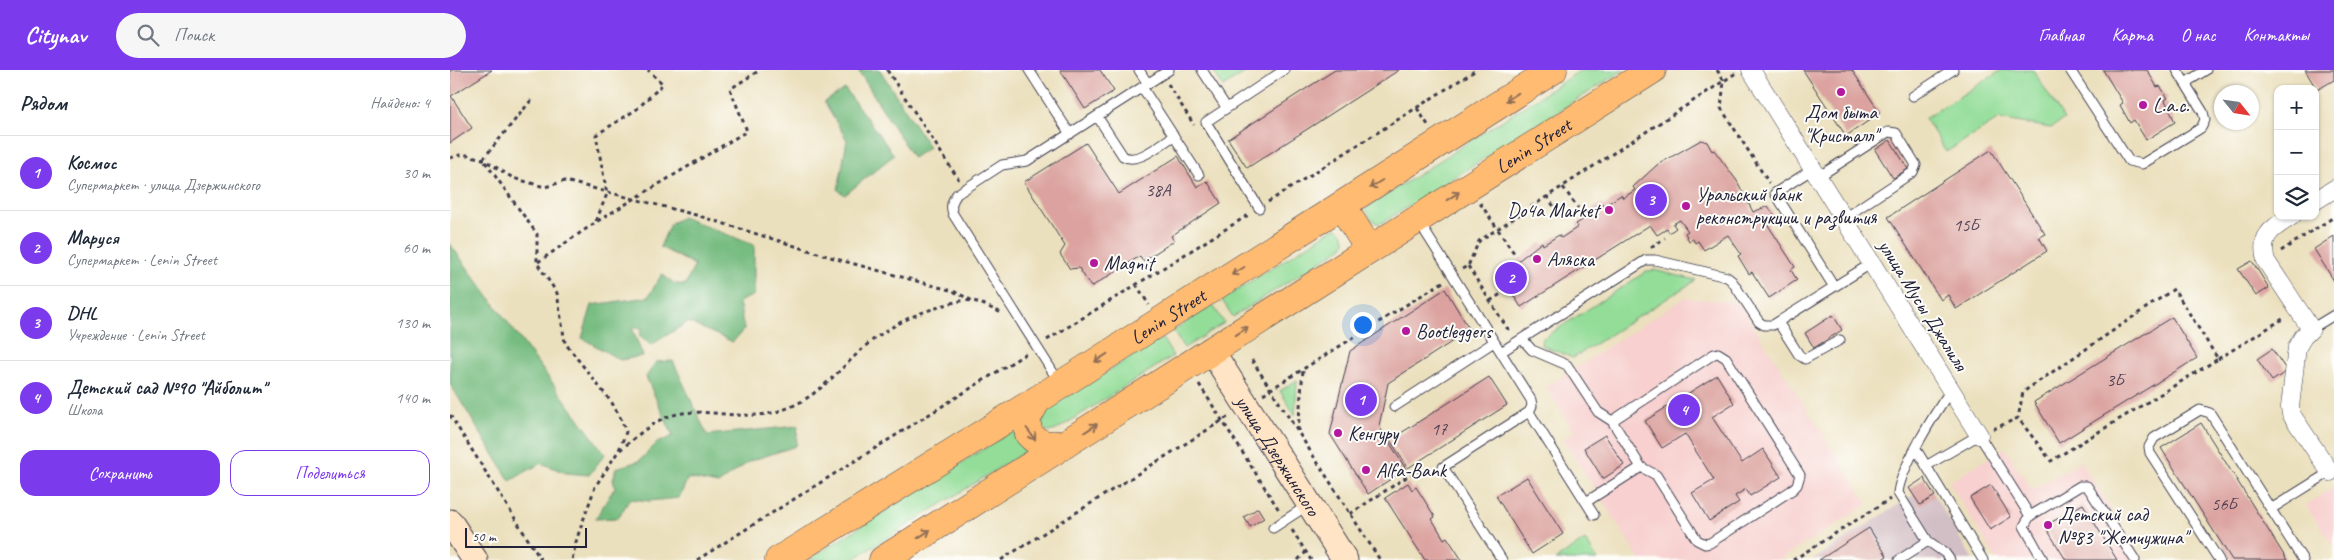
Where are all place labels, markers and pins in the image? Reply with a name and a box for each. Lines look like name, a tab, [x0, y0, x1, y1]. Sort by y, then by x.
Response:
marker: Дом быта "Кристалл"	[1835, 86, 1847, 98]
place label: L.a.c.	[2153, 93, 2189, 118]
marker: L.a.c.	[2137, 99, 2149, 111]
place label: Дом быта "Кристалл"	[1804, 100, 1882, 148]
pin: 3	[1635, 181, 1667, 219]
place label: Уральский банк реконструкции и развития	[1696, 182, 1877, 231]
place label: Do4a Market	[1508, 198, 1602, 223]
marker: Уральский банк реконструкции и развития	[1680, 200, 1692, 212]
marker: Do4a Market	[1603, 204, 1615, 216]
place label: Аляска	[1547, 247, 1596, 272]
place label: Magnit	[1104, 251, 1157, 276]
marker: Аляска	[1531, 253, 1543, 265]
marker: Magnit	[1088, 257, 1100, 269]
pin: 2	[1495, 259, 1527, 297]
place label: Bootleggers	[1416, 319, 1494, 344]
marker: Bootleggers	[1400, 325, 1412, 337]
pin: 1	[1345, 381, 1377, 419]
pin: 4	[1668, 391, 1700, 429]
place label: Кенгуру	[1348, 421, 1400, 446]
marker: Кенгуру	[1332, 427, 1344, 439]
place label: Alfa-Bank	[1376, 458, 1448, 483]
marker: Alfa-Bank	[1360, 464, 1372, 476]
place label: Детский сад №83 "Жемчужина"	[2058, 502, 2192, 550]
marker: Детский сад №83 "Жемчужина"	[2042, 519, 2054, 531]

